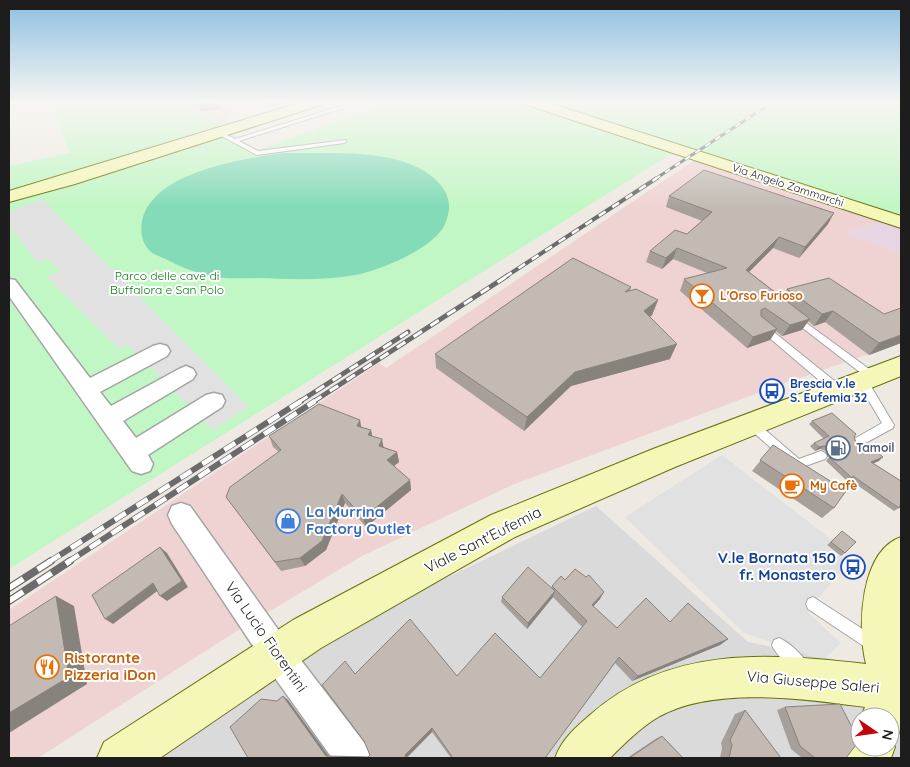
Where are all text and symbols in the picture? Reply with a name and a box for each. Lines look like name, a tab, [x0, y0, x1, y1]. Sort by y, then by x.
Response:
street label: Via Angelo Zammarchi	[730, 160, 846, 210]
park label: Parco delle cave di Buffalora e San Polo	[110, 268, 224, 297]
bar icon: L'Orso Furioso	[689, 283, 715, 309]
place label: L'Orso Furioso	[720, 288, 803, 303]
place label: Brescia v.le S. Eufemia 32	[790, 376, 868, 405]
bus stop icon: Brescia v.le S. Eufemia 32	[759, 378, 785, 404]
fuel station icon: Tamoil	[825, 435, 851, 461]
place label: Tamoil	[856, 440, 894, 455]
cafe icon: My Cafè	[779, 473, 805, 499]
place label: My Cafè	[810, 478, 857, 493]
place label: La Murrina Factory Outlet	[306, 502, 412, 538]
street label: Viale Sant'Eufemia	[421, 502, 544, 577]
shop icon: La Murrina Factory Outlet	[275, 508, 301, 534]
place label: V.le Bornata 150 fr. Monastero	[718, 548, 836, 584]
bus stop icon: V.le Bornata 150 fr. Monastero	[840, 554, 866, 580]
street label: Via Lucio Fiorentini	[221, 578, 312, 696]
place label: Ristorante Pizzeria iDon	[64, 648, 156, 684]
restaurant icon: Ristorante Pizzeria iDon	[34, 654, 60, 680]
street label: Via Giuseppe Saleri	[746, 666, 880, 697]
north arrow	[850, 707, 900, 757]
text: N	[878, 728, 898, 742]

